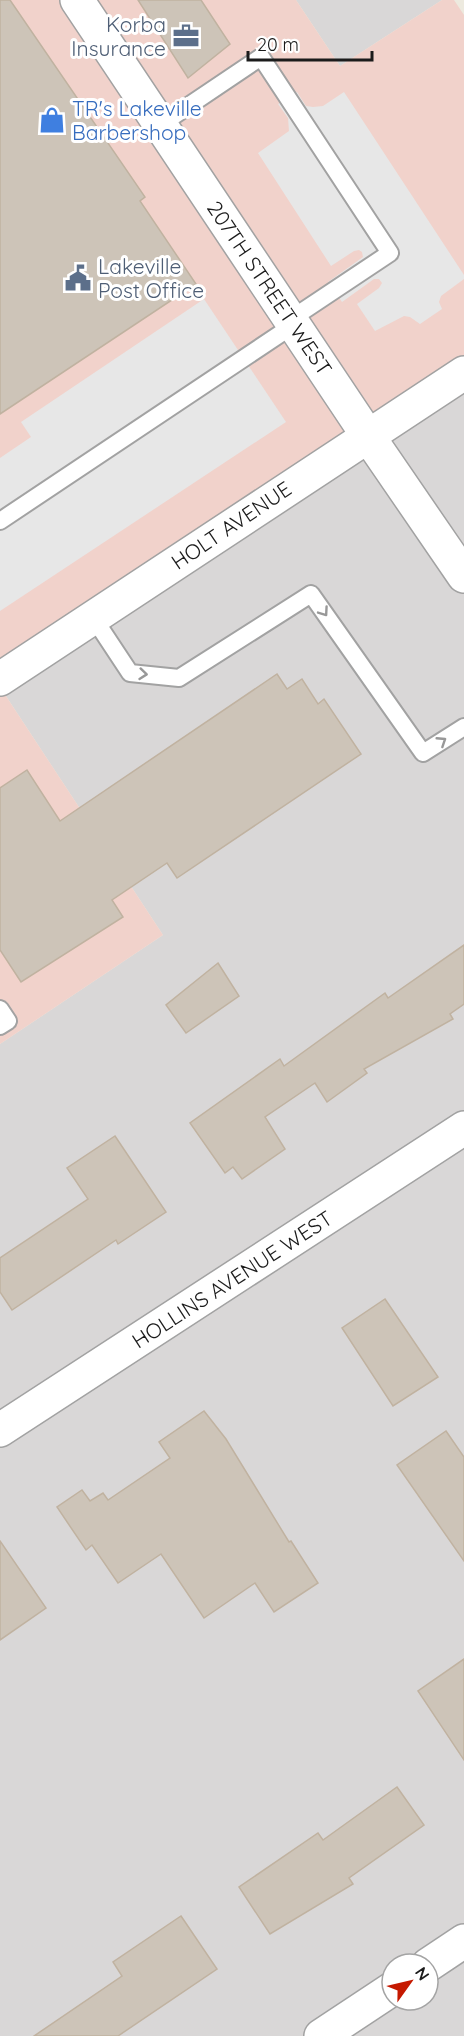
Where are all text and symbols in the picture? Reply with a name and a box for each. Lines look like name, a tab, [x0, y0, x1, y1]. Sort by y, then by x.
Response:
place label: Korba Insurance	[71, 11, 166, 61]
office icon: Korba Insurance	[171, 21, 201, 51]
scale bar	[248, 24, 372, 62]
text: 20 m	[257, 33, 299, 56]
place label: TR's Lakeville Barbershop	[72, 95, 202, 145]
shop icon: TR's Lakeville Barbershop	[37, 105, 67, 135]
street label: 207TH STREET WEST	[202, 196, 338, 380]
place label: Lakeville Post Office	[98, 253, 204, 303]
public building icon: Lakeville Post Office	[63, 263, 93, 293]
street label: HOLT AVENUE	[166, 475, 296, 575]
one-way arrow	[317, 606, 328, 617]
one-way arrow	[138, 667, 147, 680]
one-way arrow	[436, 736, 446, 748]
street label: HOLLINS AVENUE WEST	[127, 1204, 337, 1354]
north arrow	[380, 1952, 440, 2012]
text: N	[411, 1963, 434, 1984]

